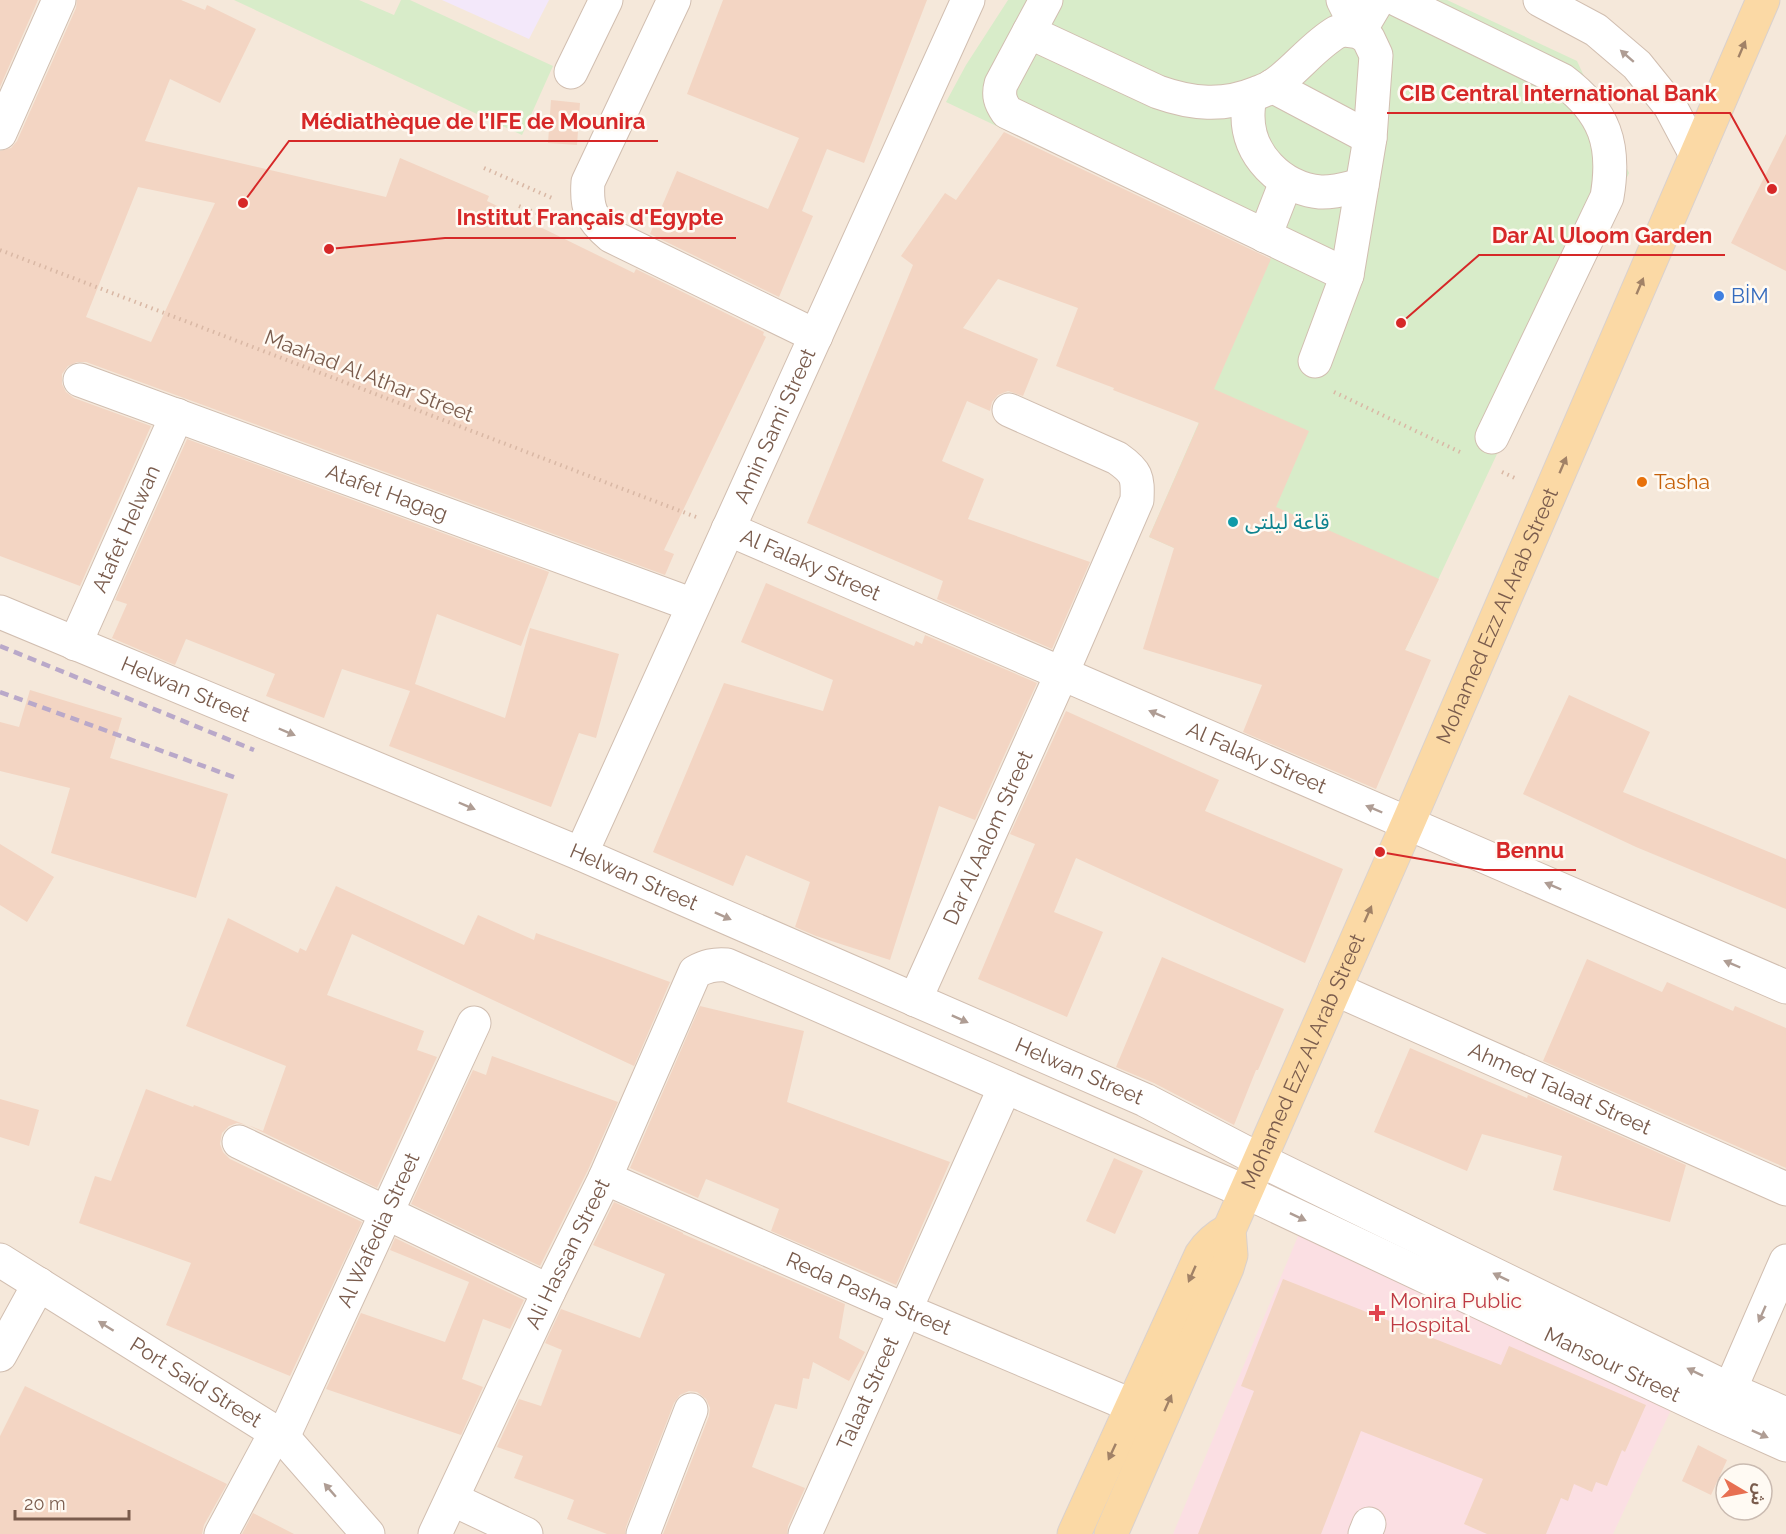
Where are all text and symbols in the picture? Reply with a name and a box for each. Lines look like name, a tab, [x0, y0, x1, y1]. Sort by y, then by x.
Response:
one-way arrow	[1737, 40, 1747, 58]
one-way arrow	[1619, 50, 1635, 63]
callout: CIB Central International Bank	[1387, 73, 1730, 113]
text: CIB Central International Bank	[1399, 80, 1718, 106]
callout: Médiathèque de l’IFE de Mounira	[289, 101, 658, 141]
text: Médiathèque de l’IFE de Mounira	[301, 108, 645, 134]
callout: Institut Français d'Egypte	[445, 198, 736, 238]
text: Institut Français d'Egypte	[456, 204, 724, 230]
callout: Dar Al Uloom Garden	[1479, 215, 1725, 255]
text: Dar Al Uloom Garden	[1492, 222, 1712, 248]
one-way arrow	[1635, 277, 1645, 295]
place label: BİM	[1731, 283, 1769, 308]
marker: BİM	[1712, 289, 1726, 303]
street label: Maahad Al Athar Street	[261, 324, 477, 427]
street label: Amin Sami Street	[729, 344, 820, 507]
one-way arrow	[1558, 456, 1568, 474]
street label: Atafet Hagag	[323, 458, 451, 526]
street label: Atafet Helwan	[87, 461, 165, 596]
place label: Tasha	[1654, 469, 1710, 494]
marker: Tasha	[1635, 475, 1649, 489]
street label: Mohamed Ezz Al Arab Street	[1431, 484, 1563, 748]
place label: قاعة ليلتى	[1245, 509, 1330, 534]
marker: قاعة ليلتى	[1226, 515, 1240, 529]
street label: Al Falaky Street	[737, 523, 885, 606]
street label: Helwan Street	[118, 651, 254, 727]
one-way arrow	[1148, 709, 1166, 719]
street label: Al Falaky Street	[1183, 716, 1331, 799]
one-way arrow	[278, 727, 296, 737]
street label: Dar Al Aalom Street	[937, 746, 1038, 929]
one-way arrow	[458, 802, 476, 811]
one-way arrow	[1366, 804, 1383, 813]
callout: Bennu	[1484, 830, 1576, 870]
text: Bennu	[1496, 837, 1564, 863]
street label: Helwan Street	[566, 838, 702, 915]
one-way arrow	[1544, 881, 1562, 891]
one-way arrow	[1363, 905, 1373, 923]
one-way arrow	[715, 911, 733, 921]
street label: Mohamed Ezz Al Arab Street	[1236, 930, 1370, 1193]
one-way arrow	[1724, 959, 1741, 968]
one-way arrow	[951, 1015, 968, 1024]
street label: Helwan Street	[1012, 1032, 1147, 1110]
street label: Ahmed Talaat Street	[1465, 1037, 1655, 1140]
street label: Al Wafedia Street	[332, 1148, 425, 1311]
street label: Ali Hassan Street	[520, 1174, 615, 1333]
one-way arrow	[1290, 1213, 1307, 1222]
street label: Reda Pasha Street	[783, 1246, 955, 1340]
one-way arrow	[1188, 1265, 1197, 1282]
one-way arrow	[1492, 1273, 1509, 1282]
place label: Monira Public Hospital	[1390, 1288, 1522, 1337]
marker: Monira Public Hospital	[1368, 1304, 1386, 1322]
one-way arrow	[1758, 1306, 1767, 1323]
one-way arrow	[98, 1321, 114, 1332]
street label: Mansour Street	[1540, 1321, 1685, 1407]
street label: Port Said Street	[126, 1332, 267, 1433]
street label: Talaat Street	[831, 1333, 904, 1454]
one-way arrow	[1686, 1367, 1703, 1376]
one-way arrow	[1164, 1395, 1173, 1412]
one-way arrow	[1752, 1429, 1769, 1438]
one-way arrow	[1108, 1443, 1117, 1460]
north arrow	[1714, 1462, 1774, 1522]
one-way arrow	[323, 1482, 336, 1498]
text: ش	[1747, 1482, 1770, 1507]
scale bar	[15, 1483, 129, 1521]
text: 20 m	[24, 1493, 66, 1514]

